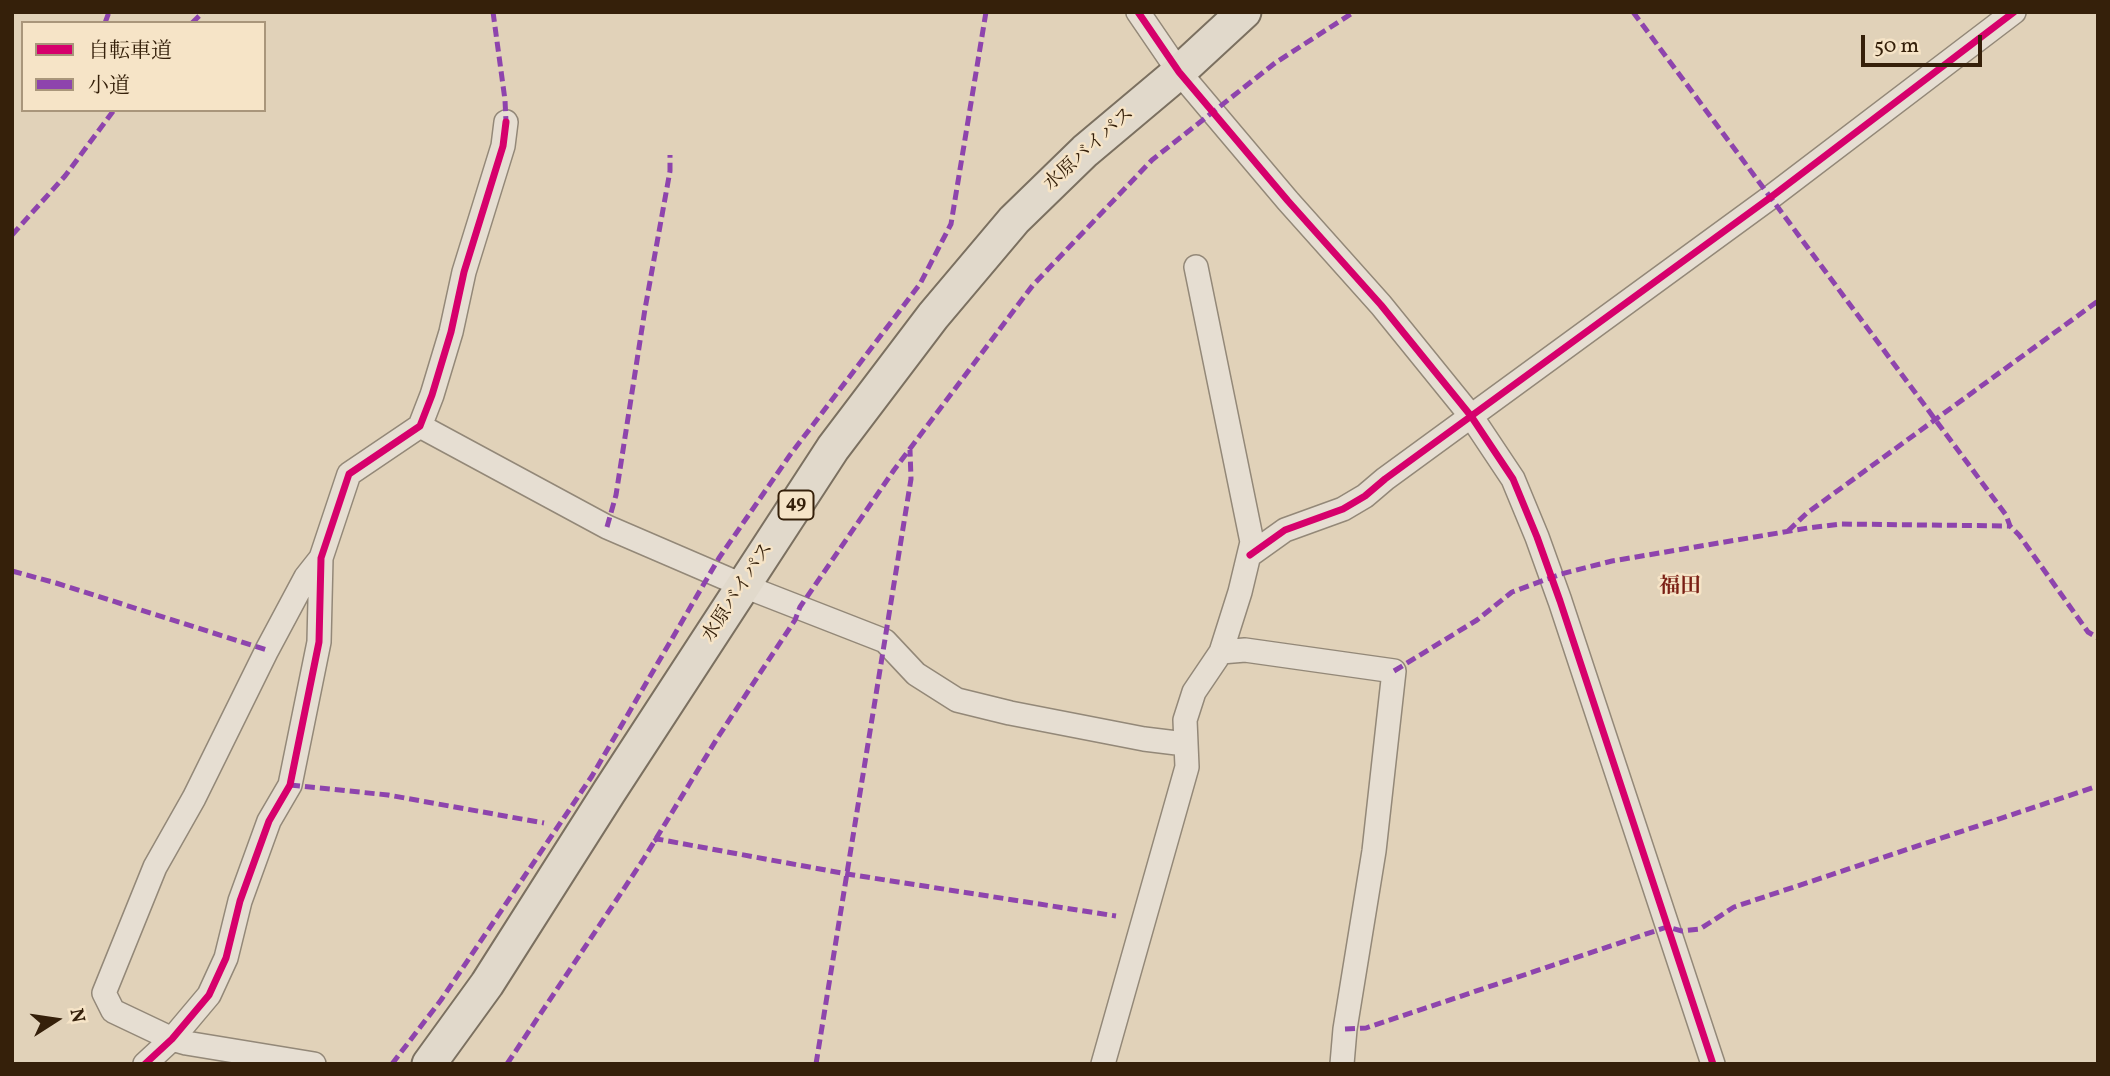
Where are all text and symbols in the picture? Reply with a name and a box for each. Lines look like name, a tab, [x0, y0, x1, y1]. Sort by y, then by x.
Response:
legend	[21, 21, 266, 112]
scale bar	[1865, 21, 1986, 65]
text: 50 m	[1874, 32, 1919, 61]
text: 自転車道	[88, 37, 172, 66]
text: 小道	[88, 72, 130, 101]
street label: 水原バイパス	[1040, 103, 1140, 197]
road number: 49	[778, 490, 814, 520]
street label: 水原バイパス	[698, 539, 780, 647]
district label: 福田	[1659, 575, 1701, 601]
north arrow	[21, 985, 91, 1055]
text: N	[62, 1006, 91, 1025]

